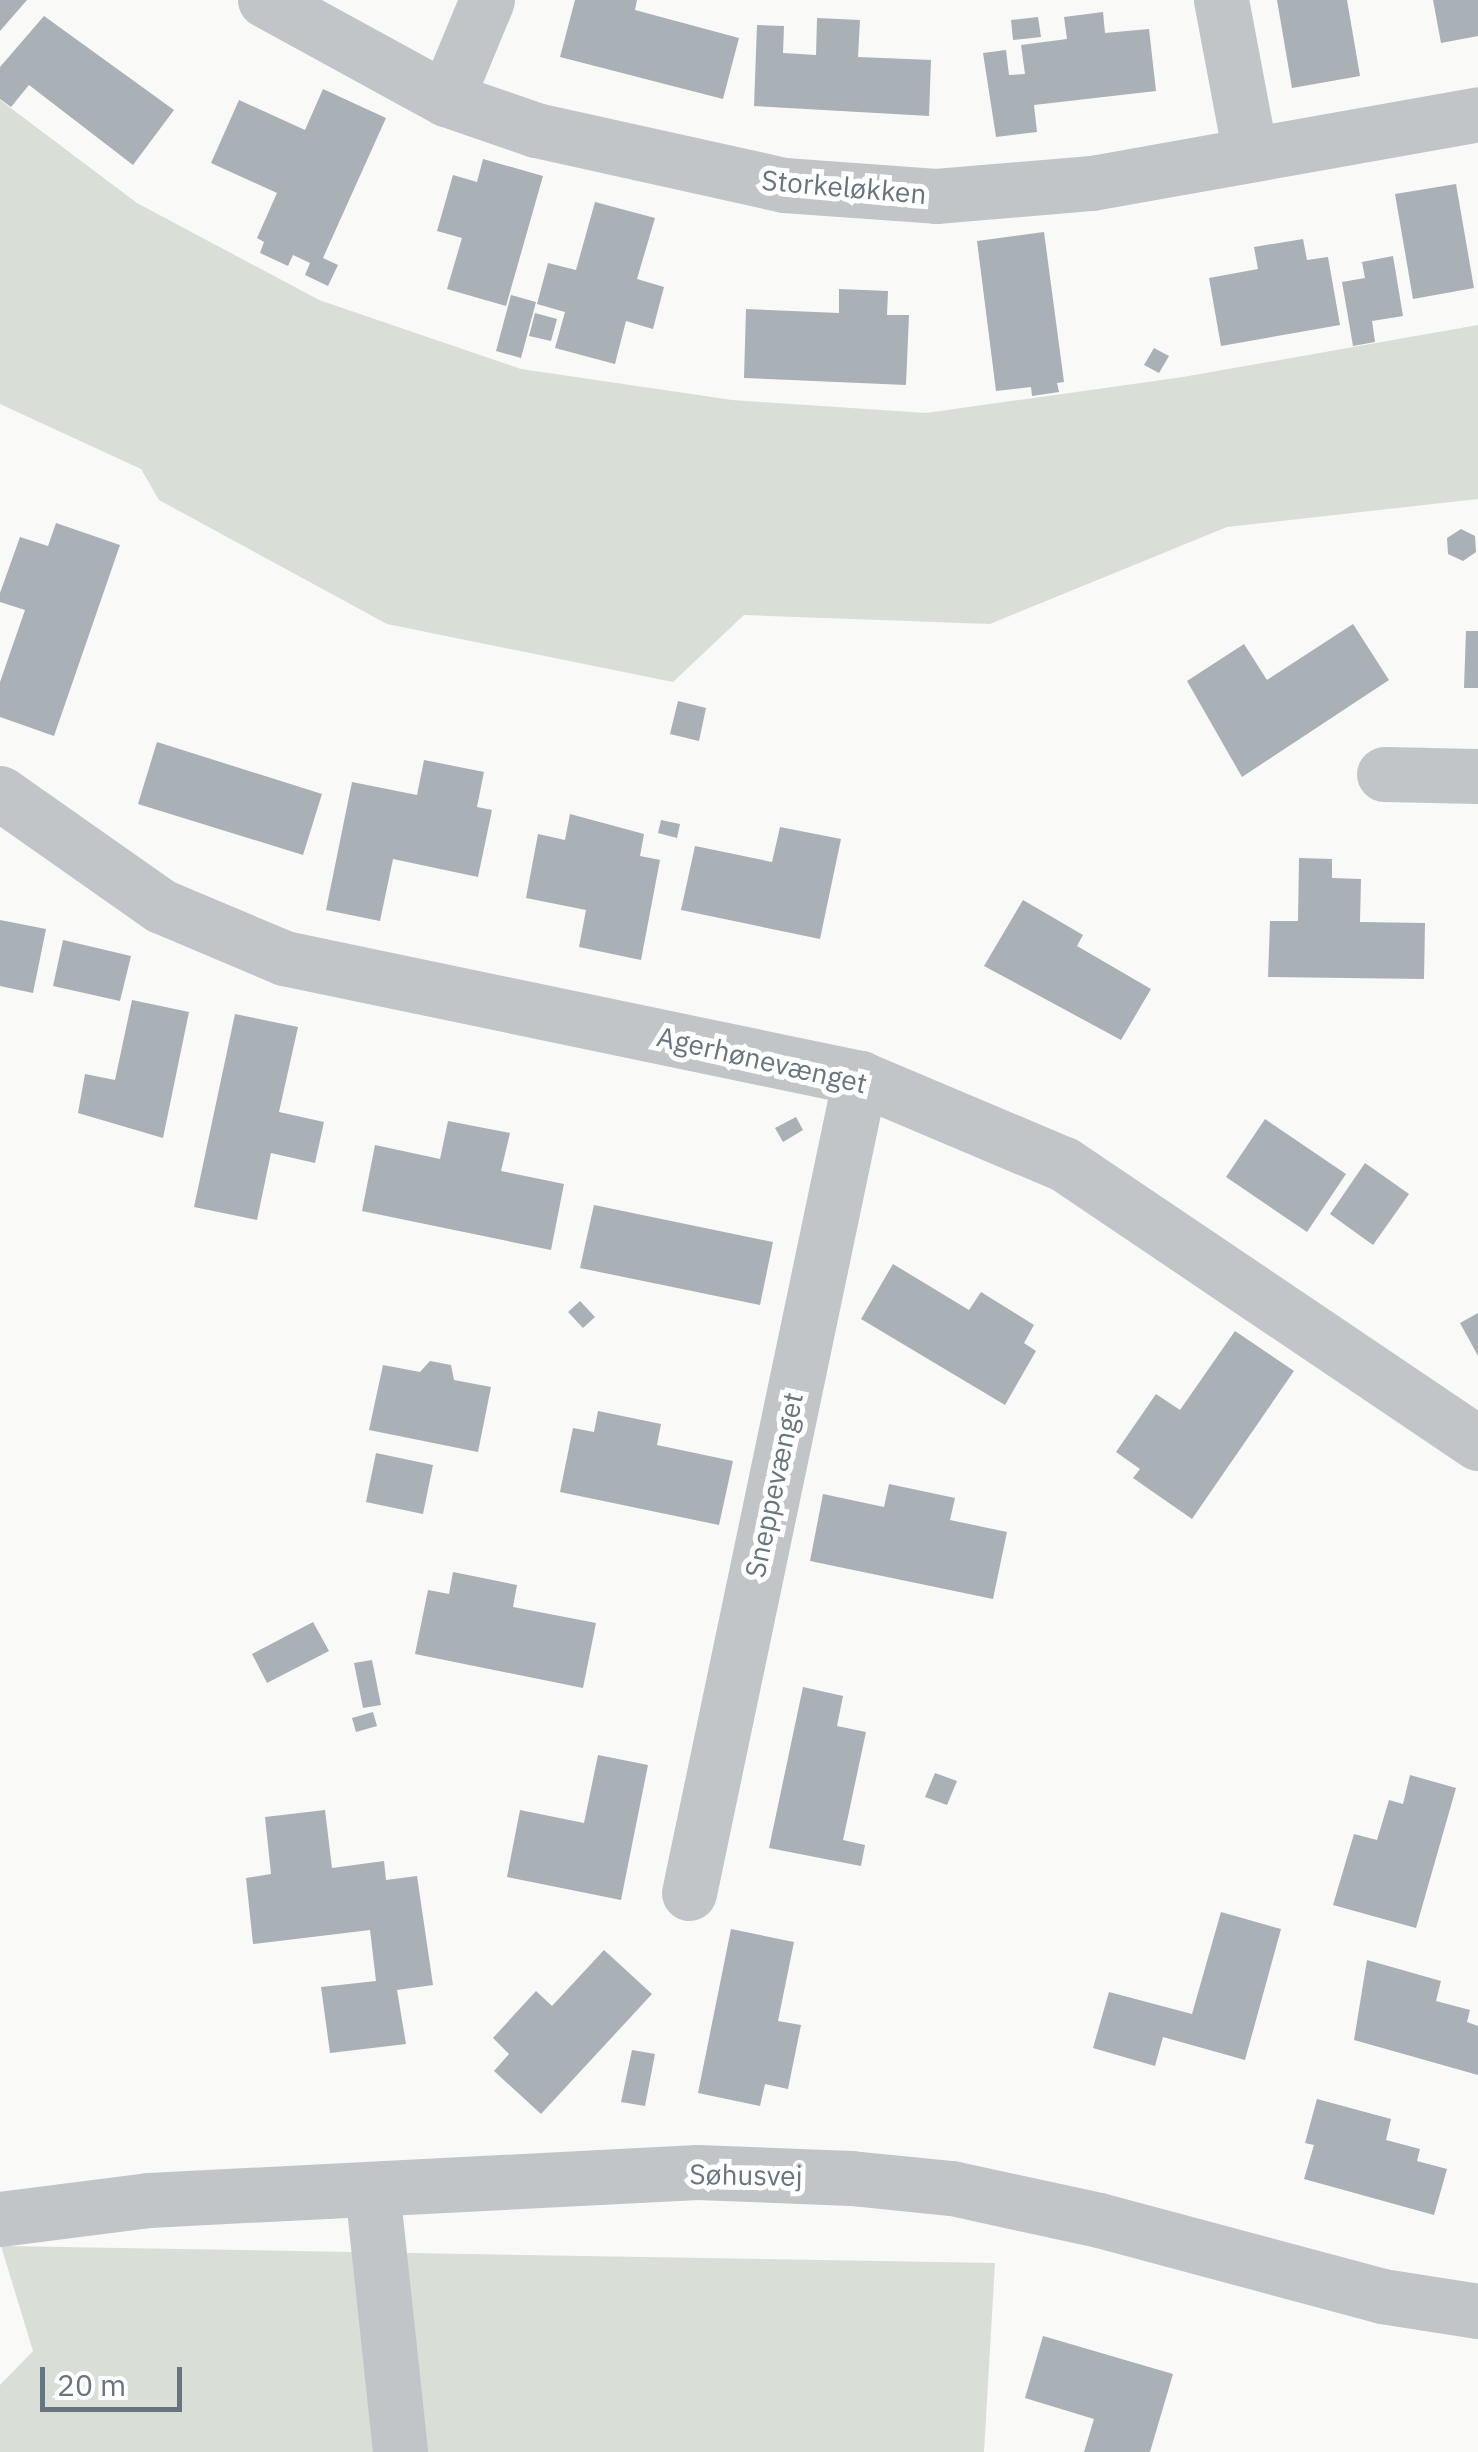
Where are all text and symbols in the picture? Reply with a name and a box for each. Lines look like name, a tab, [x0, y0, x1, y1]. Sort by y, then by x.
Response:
street label: Storkeløkken	[760, 163, 928, 211]
street label: Agerhønevænget	[654, 1020, 870, 1100]
street label: Sneppevænget	[738, 1389, 810, 1581]
street label: Søhusvej	[689, 2157, 803, 2193]
scale bar	[45, 2347, 188, 2409]
text: 20 m	[57, 2365, 126, 2404]

